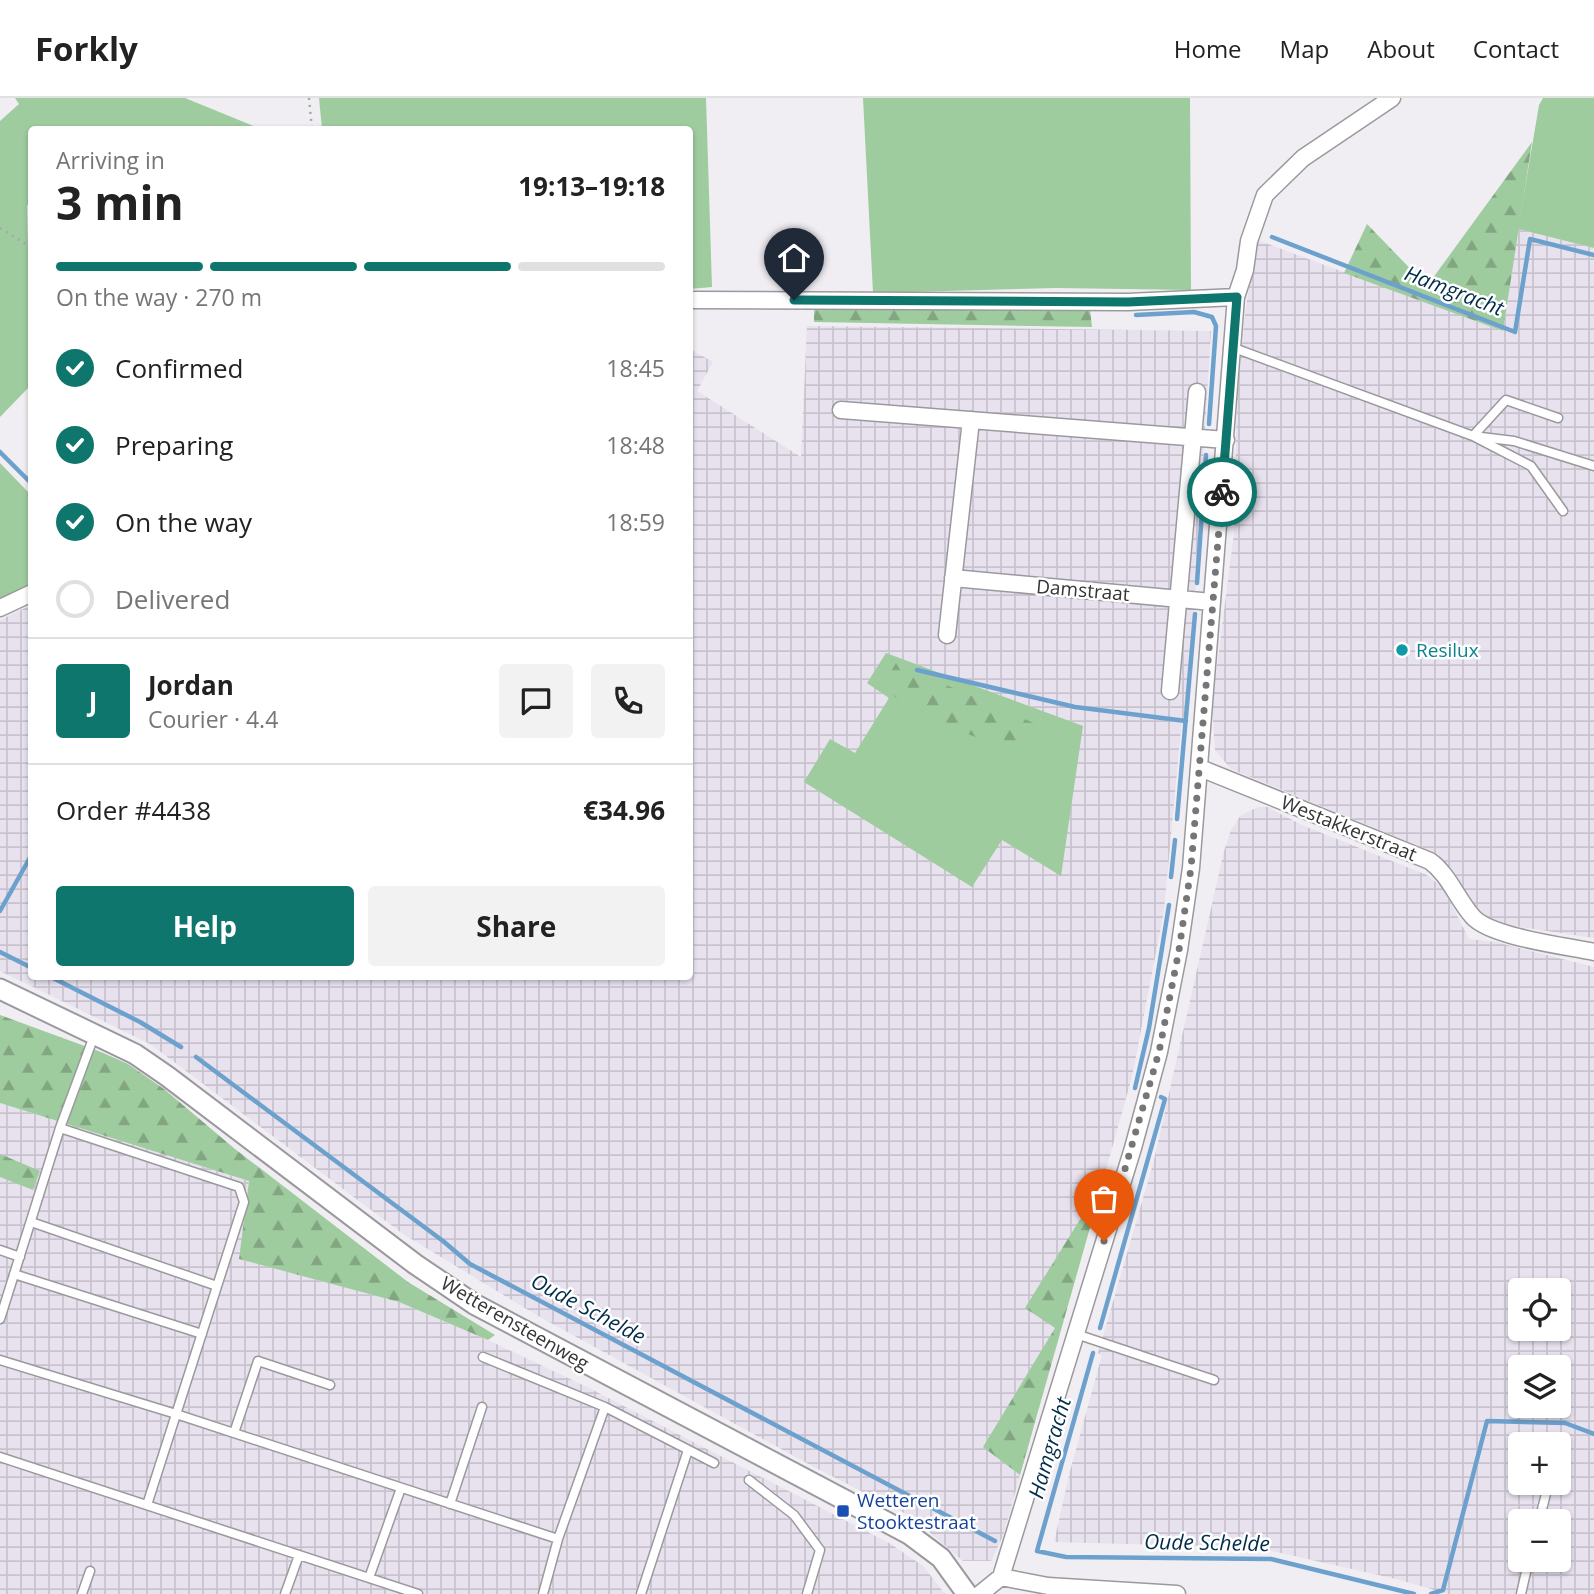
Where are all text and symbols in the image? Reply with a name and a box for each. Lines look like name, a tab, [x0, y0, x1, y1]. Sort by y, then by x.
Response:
text: Forkly	[35, 26, 138, 71]
text: Home	[1174, 32, 1242, 65]
text: Map	[1280, 32, 1329, 65]
text: About	[1367, 32, 1435, 65]
text: Contact	[1473, 32, 1559, 65]
text: Arriving in	[56, 144, 165, 176]
text: 19:13–19:18	[518, 168, 665, 204]
text: 3 min	[56, 171, 184, 233]
pin	[764, 228, 824, 300]
icon: home	[775, 239, 813, 277]
water label: Hamgracht	[1401, 258, 1509, 322]
text: On the way · 270 m	[56, 281, 262, 313]
icon: check	[56, 349, 94, 387]
text: Confirmed	[115, 350, 243, 386]
text: 18:45	[606, 352, 665, 384]
icon: check	[56, 426, 94, 464]
text: Preparing	[115, 427, 233, 463]
text: 18:48	[606, 429, 665, 461]
courier	[1187, 457, 1257, 527]
icon: bike	[1203, 473, 1241, 511]
icon: check	[56, 503, 94, 541]
text: On the way	[115, 504, 252, 540]
text: 18:59	[606, 506, 665, 538]
street label: Damstraat	[1035, 573, 1131, 607]
text: Delivered	[115, 581, 230, 617]
place label: Resilux	[1416, 637, 1479, 663]
marker: Resilux	[1394, 642, 1410, 658]
button: chat	[499, 664, 573, 738]
button: phone	[591, 664, 665, 738]
text: Jordan	[148, 667, 234, 703]
text: J	[89, 683, 97, 719]
text: Courier · 4.4	[148, 703, 278, 735]
street label: Westakkerstraat	[1277, 789, 1421, 867]
text: Order #4438	[56, 792, 211, 828]
text: €34.96	[583, 792, 665, 828]
button: Help	[56, 886, 354, 966]
button: Share	[368, 886, 665, 966]
pin	[1074, 1169, 1134, 1241]
icon: bag	[1085, 1180, 1123, 1218]
water label: Oude Schelde	[526, 1266, 651, 1350]
street label: Wetterensteenweg	[436, 1270, 594, 1376]
map controls	[1508, 1278, 1571, 1572]
button: locate	[1508, 1278, 1571, 1341]
button: layers	[1508, 1355, 1571, 1418]
water label: Hamgracht	[1021, 1393, 1077, 1502]
button: +	[1508, 1432, 1571, 1495]
place label: Wetteren Stooktestraat	[857, 1487, 976, 1535]
marker: Wetteren Stooktestraat	[835, 1503, 851, 1519]
button: −	[1508, 1509, 1571, 1572]
water label: Oude Schelde	[1144, 1527, 1270, 1557]

